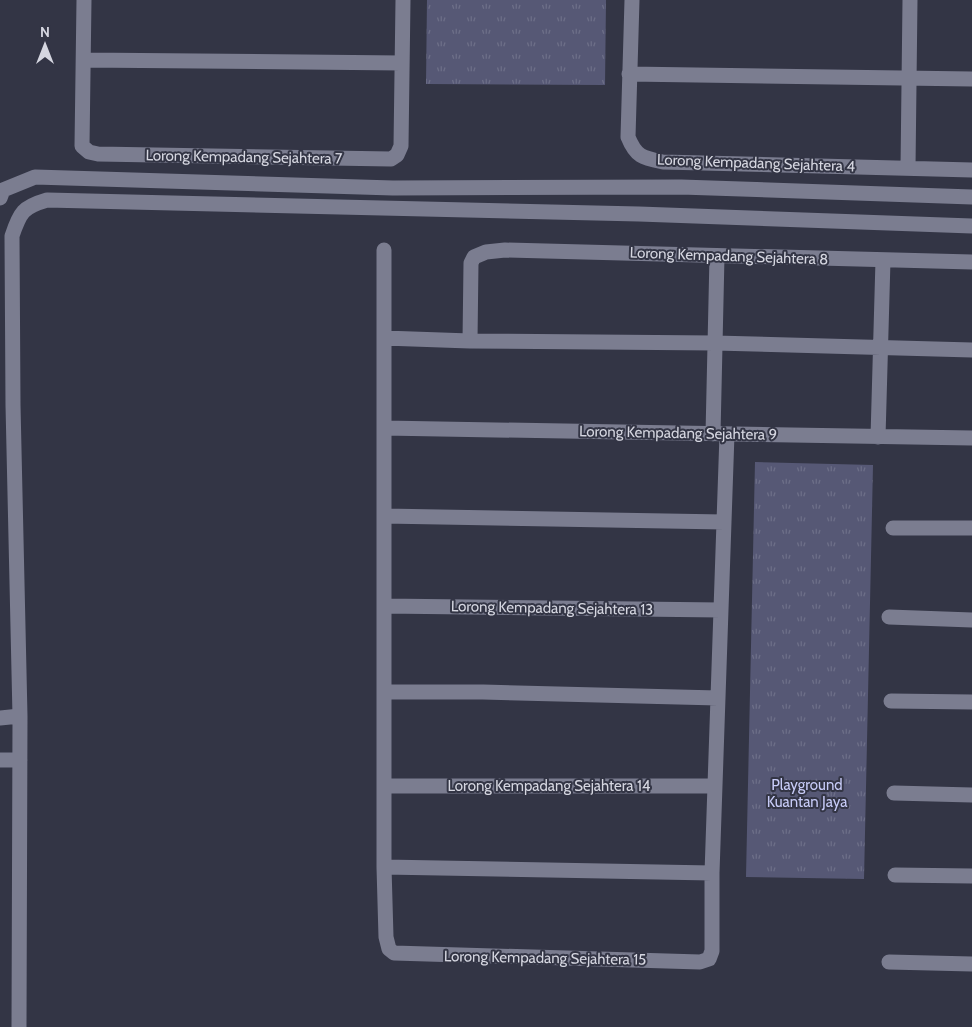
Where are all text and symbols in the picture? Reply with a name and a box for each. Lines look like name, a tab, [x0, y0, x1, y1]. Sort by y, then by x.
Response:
north arrow	[20, 20, 70, 70]
text: N	[40, 23, 50, 41]
street label: Lorong Kempadang Sejahtera 7	[145, 146, 343, 168]
street label: Lorong Kempadang Sejahtera 4	[657, 151, 856, 175]
street label: Lorong Kempadang Sejahtera 8	[629, 244, 829, 268]
street label: Lorong Kempadang Sejahtera 9	[579, 422, 777, 444]
street label: Lorong Kempadang Sejahtera 13	[451, 597, 653, 619]
park label: Playground Kuantan Jaya	[767, 776, 848, 811]
street label: Lorong Kempadang Sejahtera 14	[447, 777, 651, 795]
street label: Lorong Kempadang Sejahtera 15	[444, 947, 646, 969]

